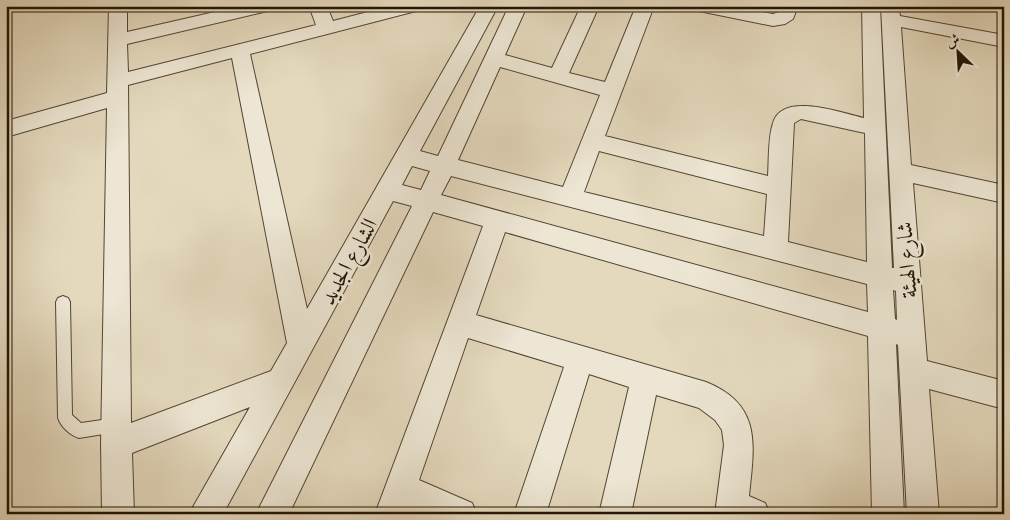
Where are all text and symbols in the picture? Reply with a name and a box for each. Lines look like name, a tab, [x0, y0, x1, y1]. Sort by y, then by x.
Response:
north arrow	[932, 28, 982, 78]
text: ش	[942, 29, 963, 51]
street label: الشارع الجديد	[313, 213, 388, 312]
street label: شارع الهيئة	[889, 220, 928, 299]

